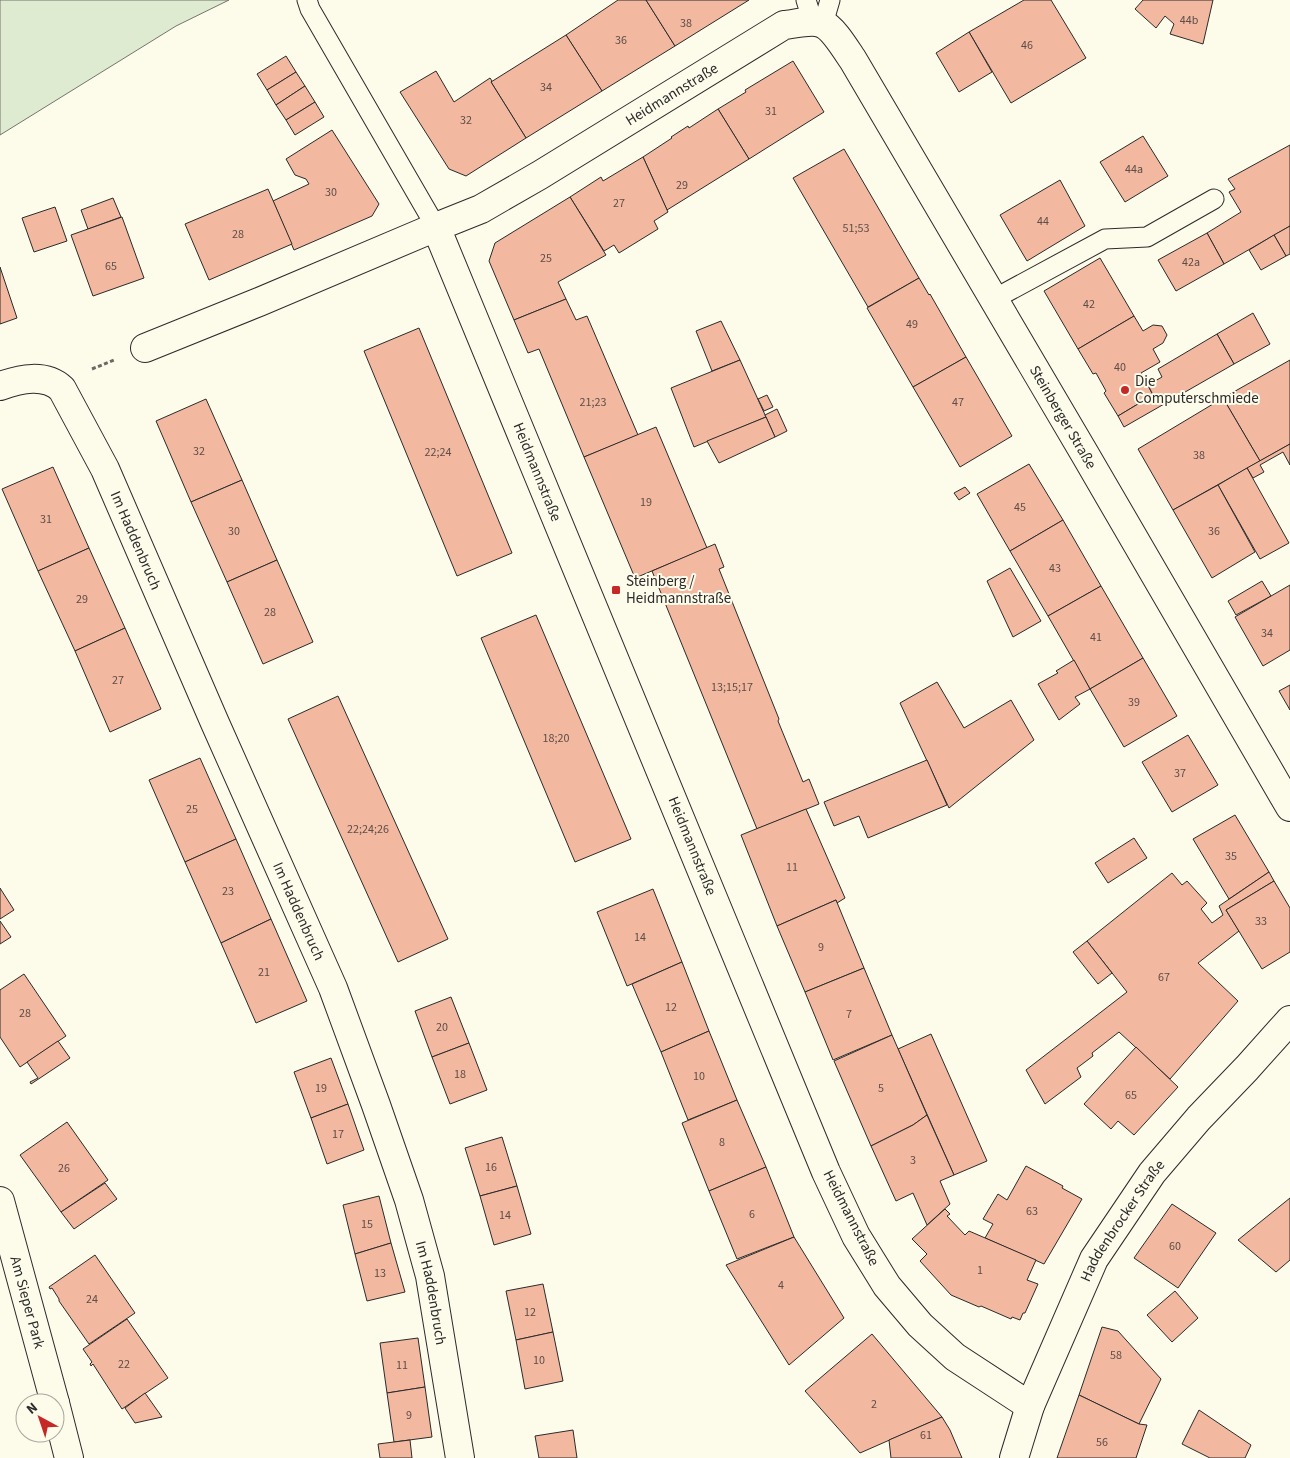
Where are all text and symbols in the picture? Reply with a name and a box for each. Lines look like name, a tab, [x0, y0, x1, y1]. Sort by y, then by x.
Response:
house number: 44b	[1180, 12, 1199, 29]
house number: 38	[680, 15, 692, 32]
house number: 36	[615, 32, 627, 49]
house number: 46	[1021, 37, 1033, 54]
street label: Heidmannstraße	[621, 58, 722, 131]
house number: 34	[540, 79, 552, 96]
house number: 31	[765, 103, 777, 120]
house number: 32	[460, 112, 472, 129]
house number: 44a	[1125, 161, 1143, 178]
house number: 29	[676, 177, 688, 194]
house number: 30	[325, 184, 337, 201]
house number: 27	[613, 195, 625, 212]
house number: 44	[1037, 213, 1049, 230]
house number: 51;53	[843, 220, 869, 237]
house number: 28	[232, 226, 244, 243]
house number: 25	[540, 250, 552, 267]
house number: 42a	[1182, 254, 1200, 271]
house number: 65	[105, 258, 117, 275]
house number: 42	[1083, 296, 1095, 313]
house number: 49	[906, 316, 918, 333]
house number: 40	[1114, 359, 1126, 376]
street label: Steinberger Straße	[1024, 361, 1102, 473]
place label: Die Computerschmiede	[1135, 371, 1259, 409]
marker: Die Computerschmiede	[1119, 384, 1131, 396]
house number: 21;23	[580, 394, 606, 411]
house number: 47	[952, 394, 964, 411]
street label: Heidmannstraße	[508, 419, 566, 525]
house number: 32	[193, 443, 205, 460]
house number: 22;24	[425, 444, 451, 461]
house number: 38	[1193, 447, 1205, 464]
street label: Im Haddenbruch	[105, 488, 167, 593]
house number: 19	[640, 494, 652, 511]
house number: 45	[1014, 499, 1026, 516]
house number: 31	[40, 511, 52, 528]
house number: 30	[228, 523, 240, 540]
house number: 36	[1208, 523, 1220, 540]
house number: 43	[1049, 560, 1061, 577]
place label: Steinberg / Heidmannstraße	[626, 571, 731, 609]
marker: Steinberg / Heidmannstraße	[610, 584, 622, 596]
house number: 29	[76, 591, 88, 608]
house number: 28	[264, 604, 276, 621]
house number: 34	[1261, 625, 1273, 642]
house number: 41	[1090, 629, 1102, 646]
house number: 27	[112, 672, 124, 689]
house number: 13;15;17	[711, 679, 753, 696]
house number: 39	[1128, 694, 1140, 711]
house number: 18;20	[543, 730, 569, 747]
house number: 37	[1174, 765, 1186, 782]
street label: Heidmannstraße	[663, 793, 721, 899]
house number: 25	[186, 801, 198, 818]
house number: 22;24;26	[347, 821, 389, 838]
house number: 35	[1225, 848, 1237, 865]
street label: Im Haddenbruch	[268, 859, 330, 964]
house number: 11	[786, 859, 798, 876]
house number: 23	[222, 883, 234, 900]
house number: 33	[1255, 913, 1267, 930]
house number: 14	[634, 929, 646, 946]
house number: 9	[818, 939, 824, 956]
house number: 21	[258, 964, 270, 981]
house number: 67	[1158, 969, 1170, 986]
house number: 12	[665, 999, 677, 1016]
house number: 28	[19, 1005, 31, 1022]
house number: 7	[846, 1006, 852, 1023]
house number: 20	[436, 1019, 448, 1036]
house number: 18	[454, 1066, 466, 1083]
house number: 10	[693, 1068, 705, 1085]
house number: 19	[315, 1080, 327, 1097]
house number: 5	[878, 1080, 884, 1097]
house number: 65	[1125, 1087, 1137, 1104]
house number: 17	[332, 1126, 344, 1143]
house number: 8	[719, 1134, 725, 1151]
house number: 3	[910, 1152, 916, 1169]
street label: Haddenbrocker Straße	[1075, 1155, 1169, 1285]
house number: 16	[485, 1159, 497, 1176]
house number: 26	[58, 1160, 70, 1177]
street label: Heidmannstraße	[818, 1166, 884, 1270]
house number: 63	[1026, 1203, 1038, 1220]
house number: 6	[749, 1206, 755, 1223]
house number: 14	[499, 1207, 511, 1224]
house number: 15	[361, 1216, 373, 1233]
street label: Im Haddenbruch	[410, 1238, 452, 1347]
house number: 60	[1169, 1238, 1181, 1255]
street label: Am Sieper Park	[5, 1254, 50, 1351]
house number: 1	[977, 1262, 983, 1279]
house number: 13	[374, 1265, 386, 1282]
house number: 4	[778, 1277, 784, 1294]
house number: 24	[86, 1291, 98, 1308]
house number: 12	[524, 1304, 536, 1321]
house number: 58	[1110, 1347, 1122, 1364]
house number: 10	[533, 1352, 545, 1369]
house number: 22	[118, 1356, 130, 1373]
house number: 11	[396, 1357, 408, 1374]
north arrow	[15, 1393, 65, 1443]
house number: 2	[871, 1396, 877, 1413]
text: N	[22, 1398, 42, 1419]
house number: 9	[406, 1407, 412, 1424]
house number: 61	[920, 1427, 932, 1444]
house number: 56	[1096, 1434, 1108, 1451]

